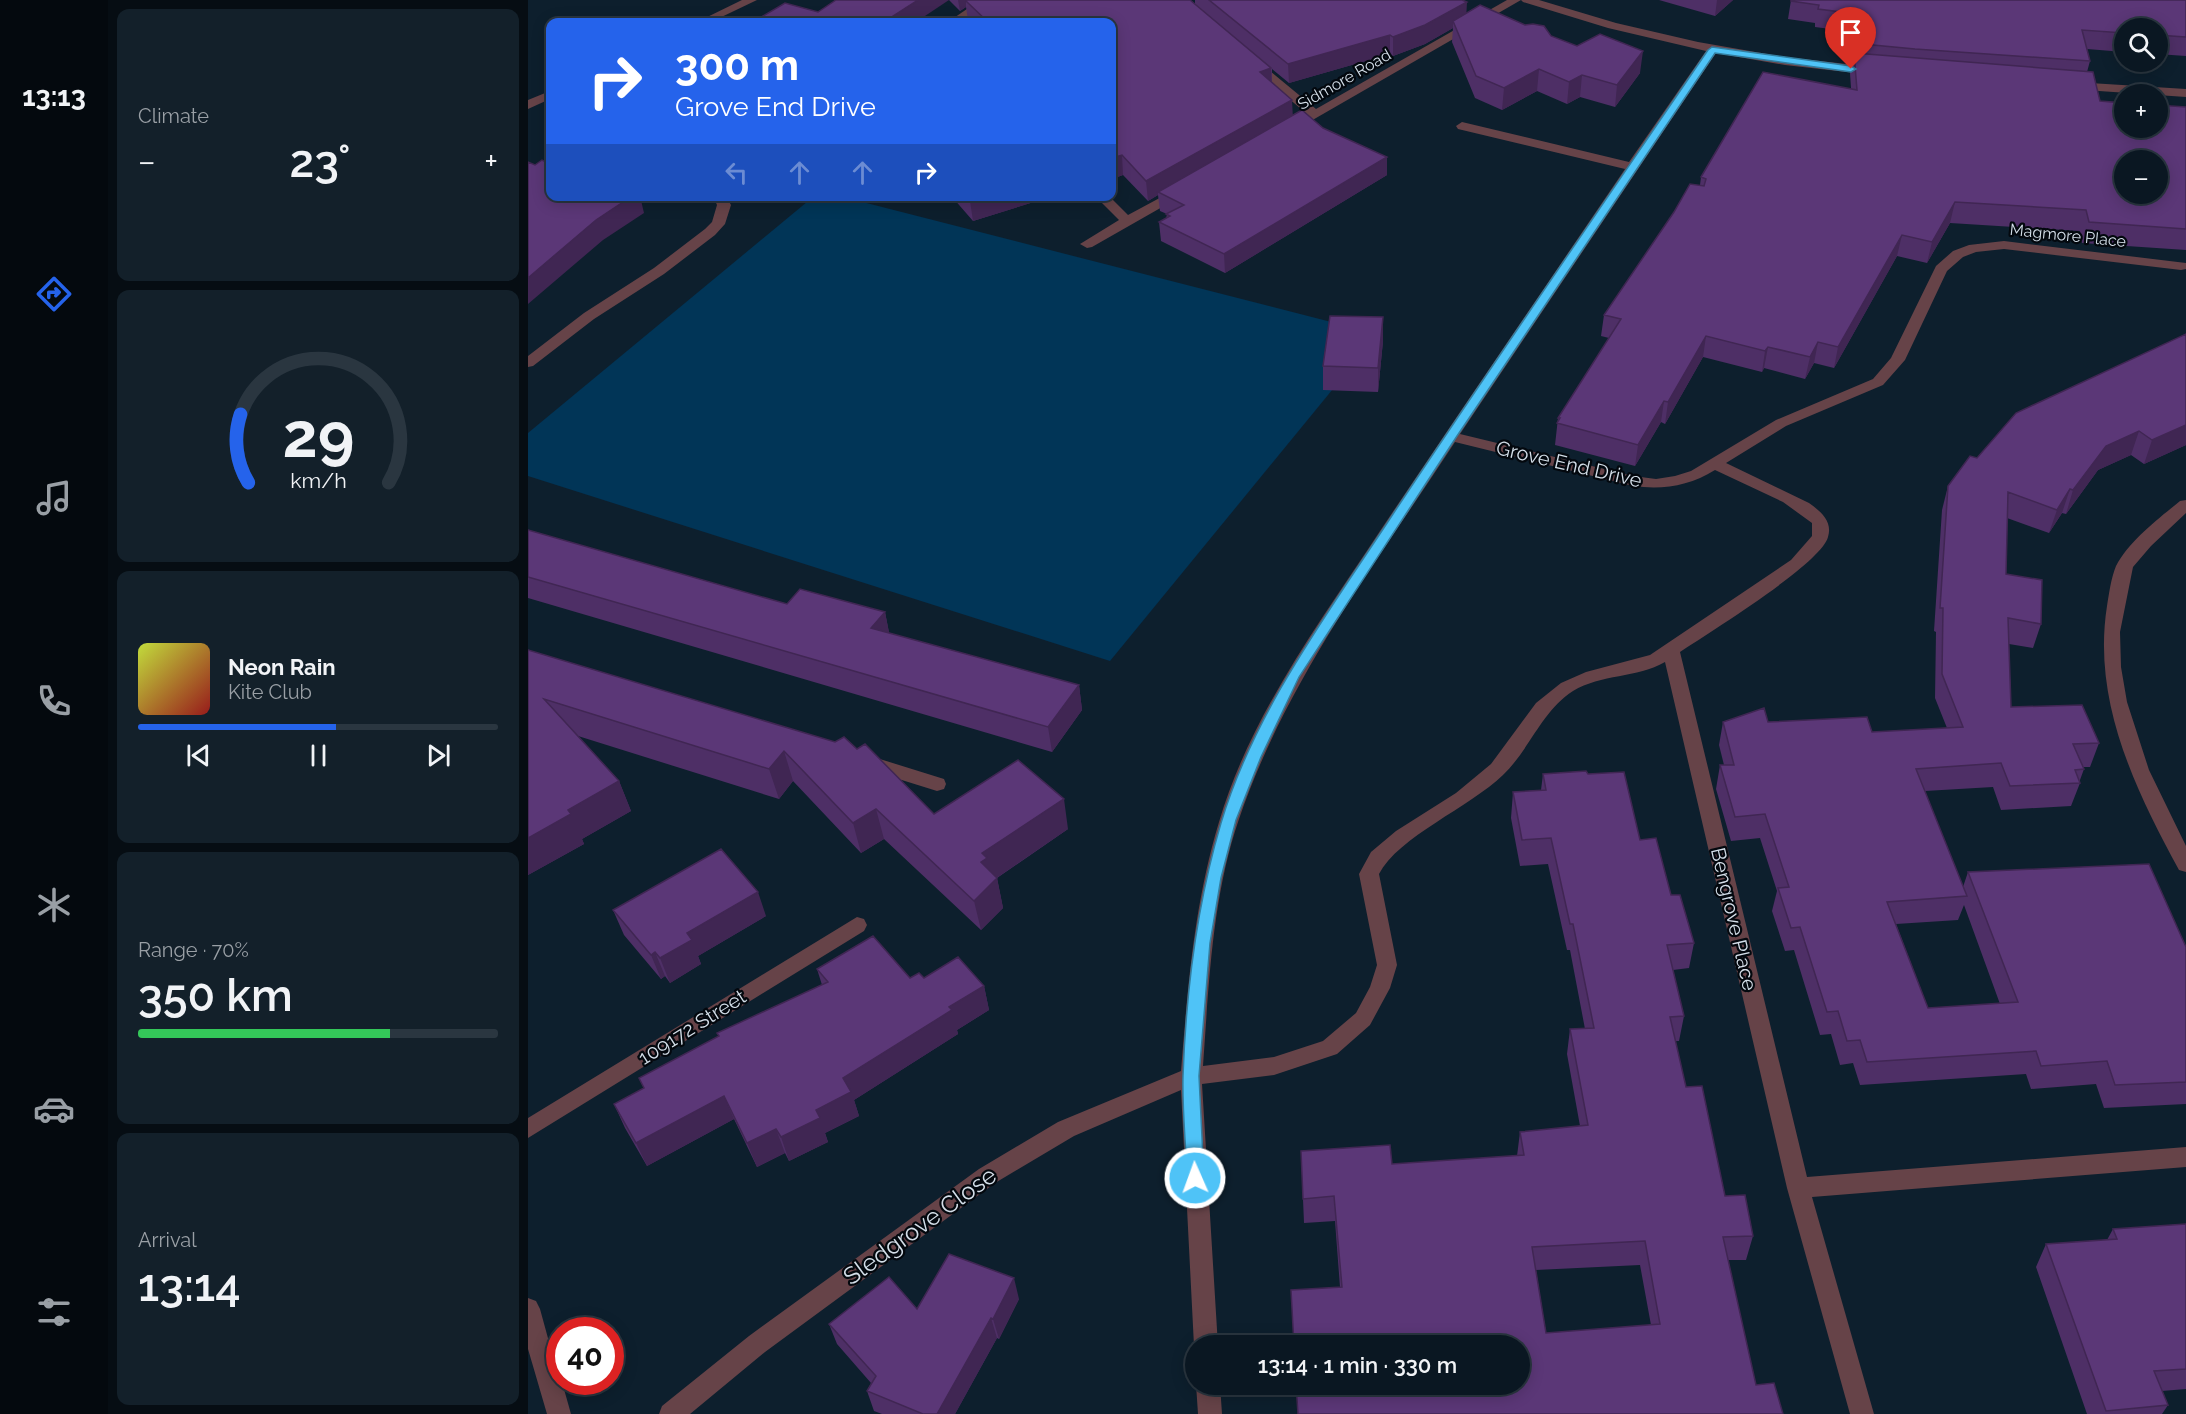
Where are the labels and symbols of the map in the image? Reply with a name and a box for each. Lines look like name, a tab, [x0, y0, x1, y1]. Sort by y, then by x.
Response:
pin	[1825, 7, 1876, 69]
street label: Sidmore Road	[1294, 45, 1394, 114]
street label: Magmore Place	[2009, 220, 2127, 251]
street label: Grove End Drive	[1494, 436, 1644, 492]
street label: Bengrove Place	[1706, 845, 1762, 993]
street label: 109172 Street	[634, 984, 751, 1070]
position arrow	[1163, 1146, 1227, 1210]
street label: Sledgrove Close	[837, 1160, 1002, 1291]
speed limit sign: 40	[546, 1317, 624, 1395]

